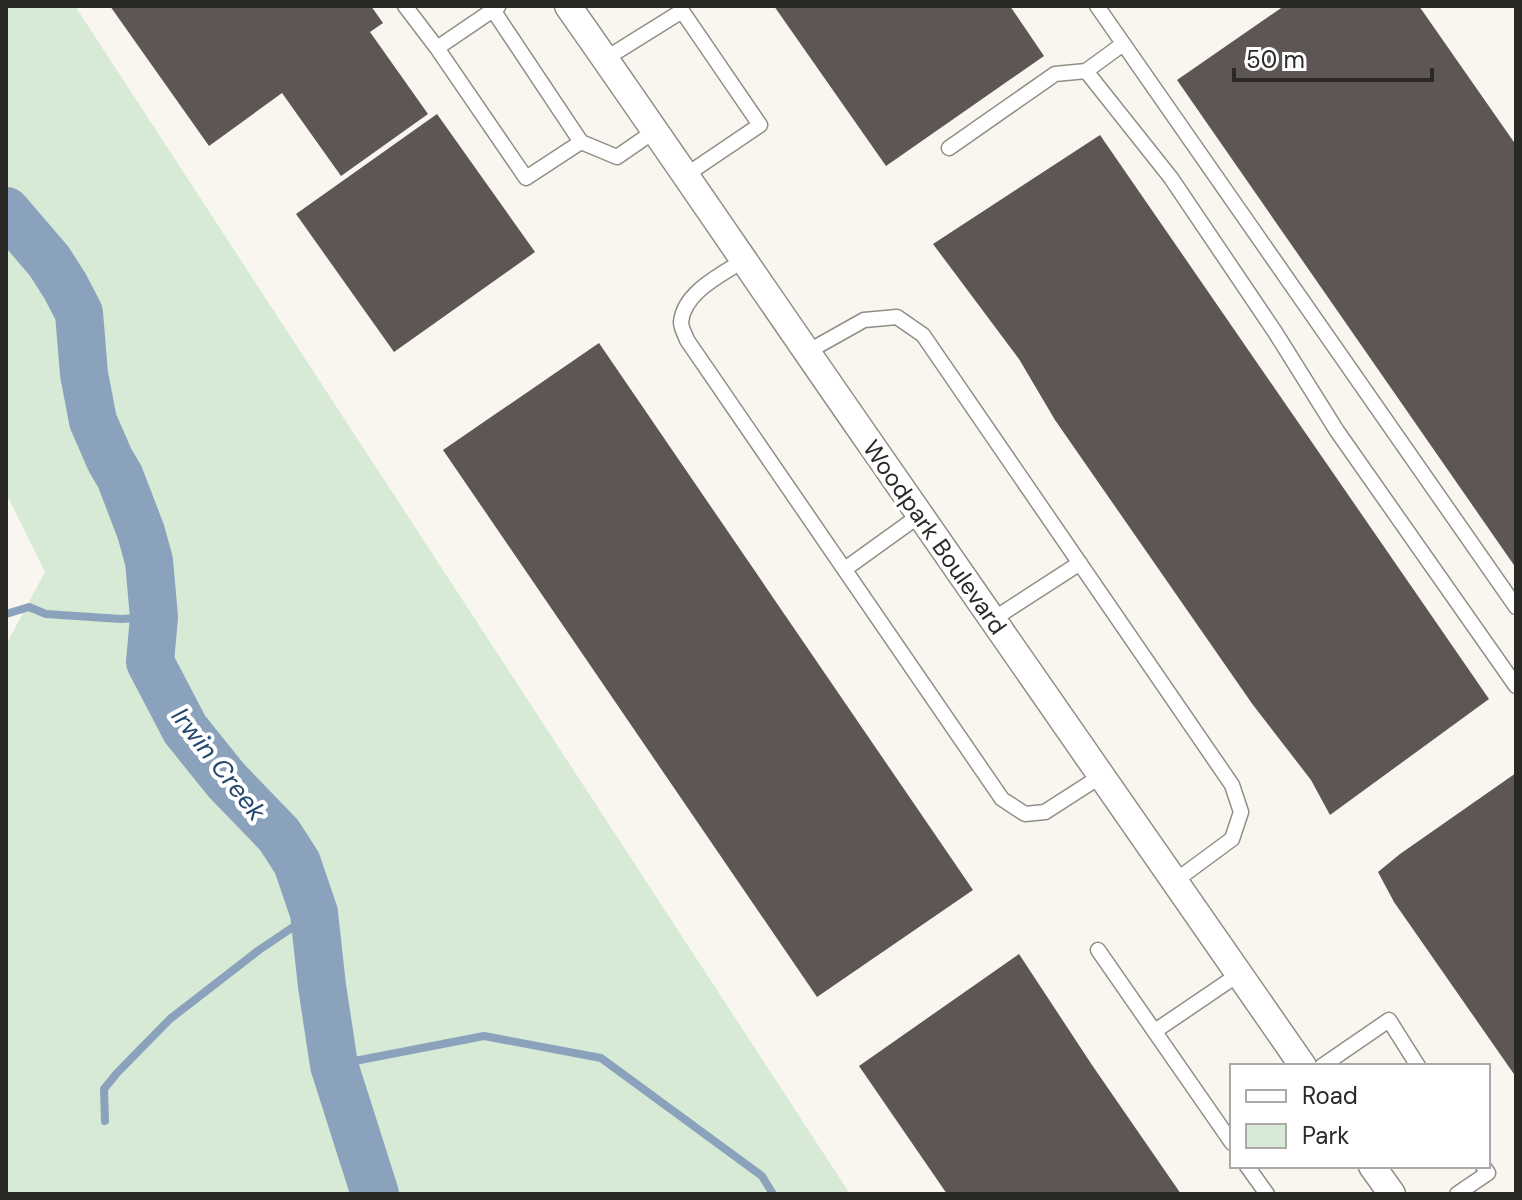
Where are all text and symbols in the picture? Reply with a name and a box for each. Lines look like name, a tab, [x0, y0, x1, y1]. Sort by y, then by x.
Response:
scale bar	[1234, 32, 1432, 82]
text: 50 m	[1246, 44, 1305, 75]
street label: Woodpark Boulevard	[856, 434, 1014, 640]
water label: Irwin Creek	[164, 700, 274, 828]
legend	[1230, 1064, 1490, 1168]
text: Road	[1302, 1080, 1358, 1111]
text: Park	[1302, 1120, 1349, 1151]

